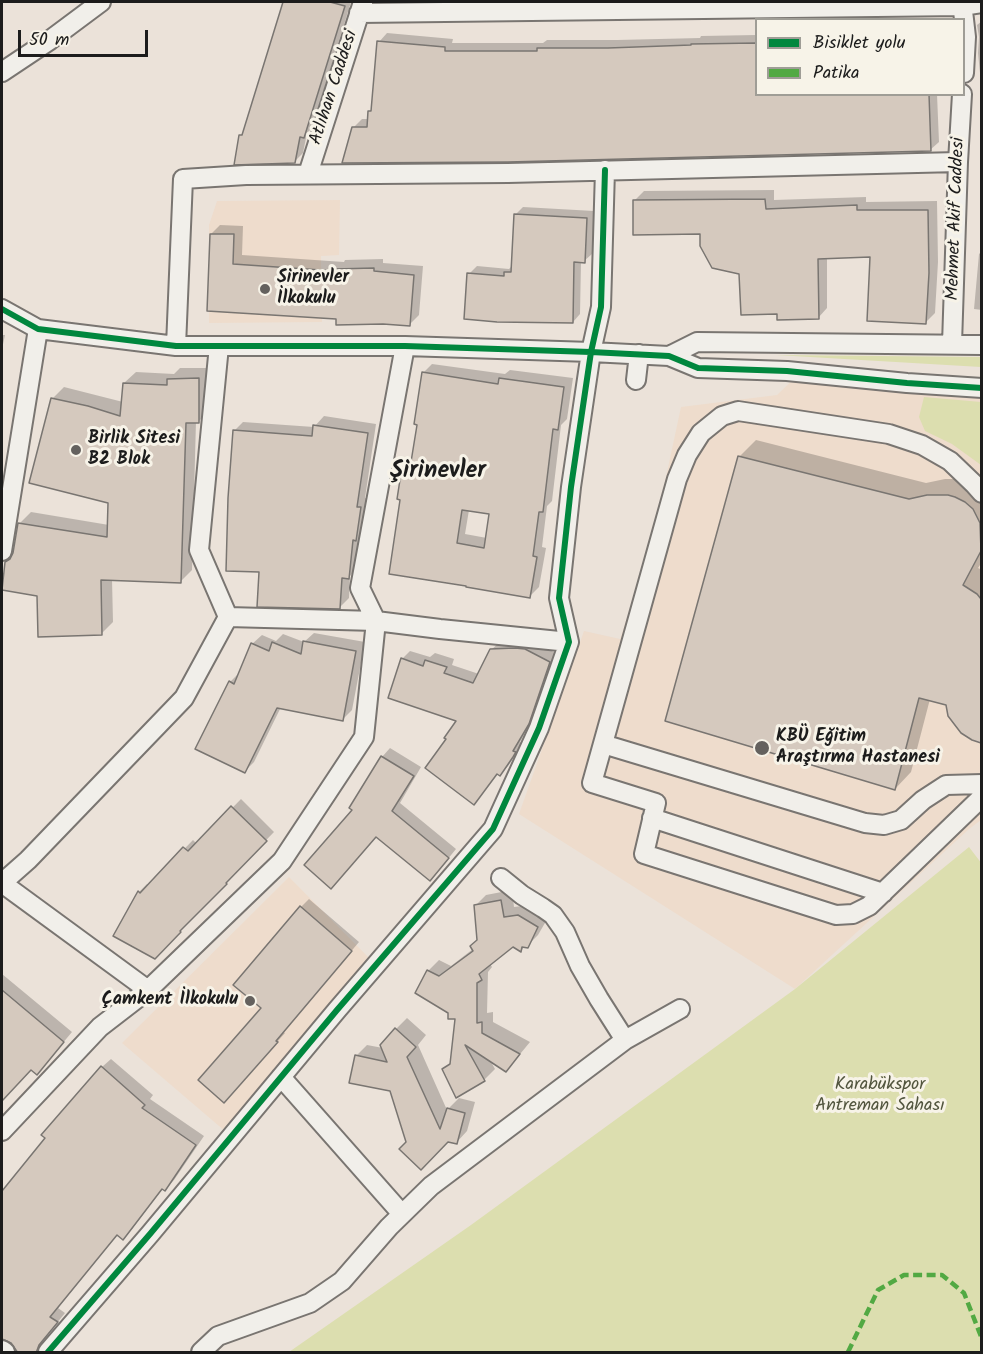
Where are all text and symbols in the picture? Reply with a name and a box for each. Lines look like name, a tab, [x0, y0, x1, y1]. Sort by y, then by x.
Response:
scale bar	[21, 18, 152, 56]
legend	[755, 18, 965, 96]
text: 50 m	[29, 26, 69, 55]
street label: Atlıhan Caddesi	[306, 28, 364, 148]
text: Bisiklet yolu	[813, 29, 906, 58]
text: Patika	[813, 59, 859, 88]
street label: Mehmet Akif Caddesi	[943, 137, 971, 301]
place label: Şirinevler İlkokulu	[277, 268, 349, 310]
marker: Şirinevler İlkokulu	[258, 282, 272, 296]
place label: Birlik Sitesi B2 Blok	[88, 429, 180, 472]
marker: Birlik Sitesi B2 Blok	[69, 443, 83, 457]
district label: Şirinevler	[390, 459, 486, 487]
place label: KBÜ Eğitim Araştırma Hastanesi	[776, 727, 940, 770]
marker: KBÜ Eğitim Araştırma Hastanesi	[753, 739, 771, 757]
place label: Çamkent İlkokulu	[101, 990, 238, 1012]
marker: Çamkent İlkokulu	[243, 994, 257, 1008]
park label: Karabükspor Antreman Sahası	[815, 1075, 945, 1118]

